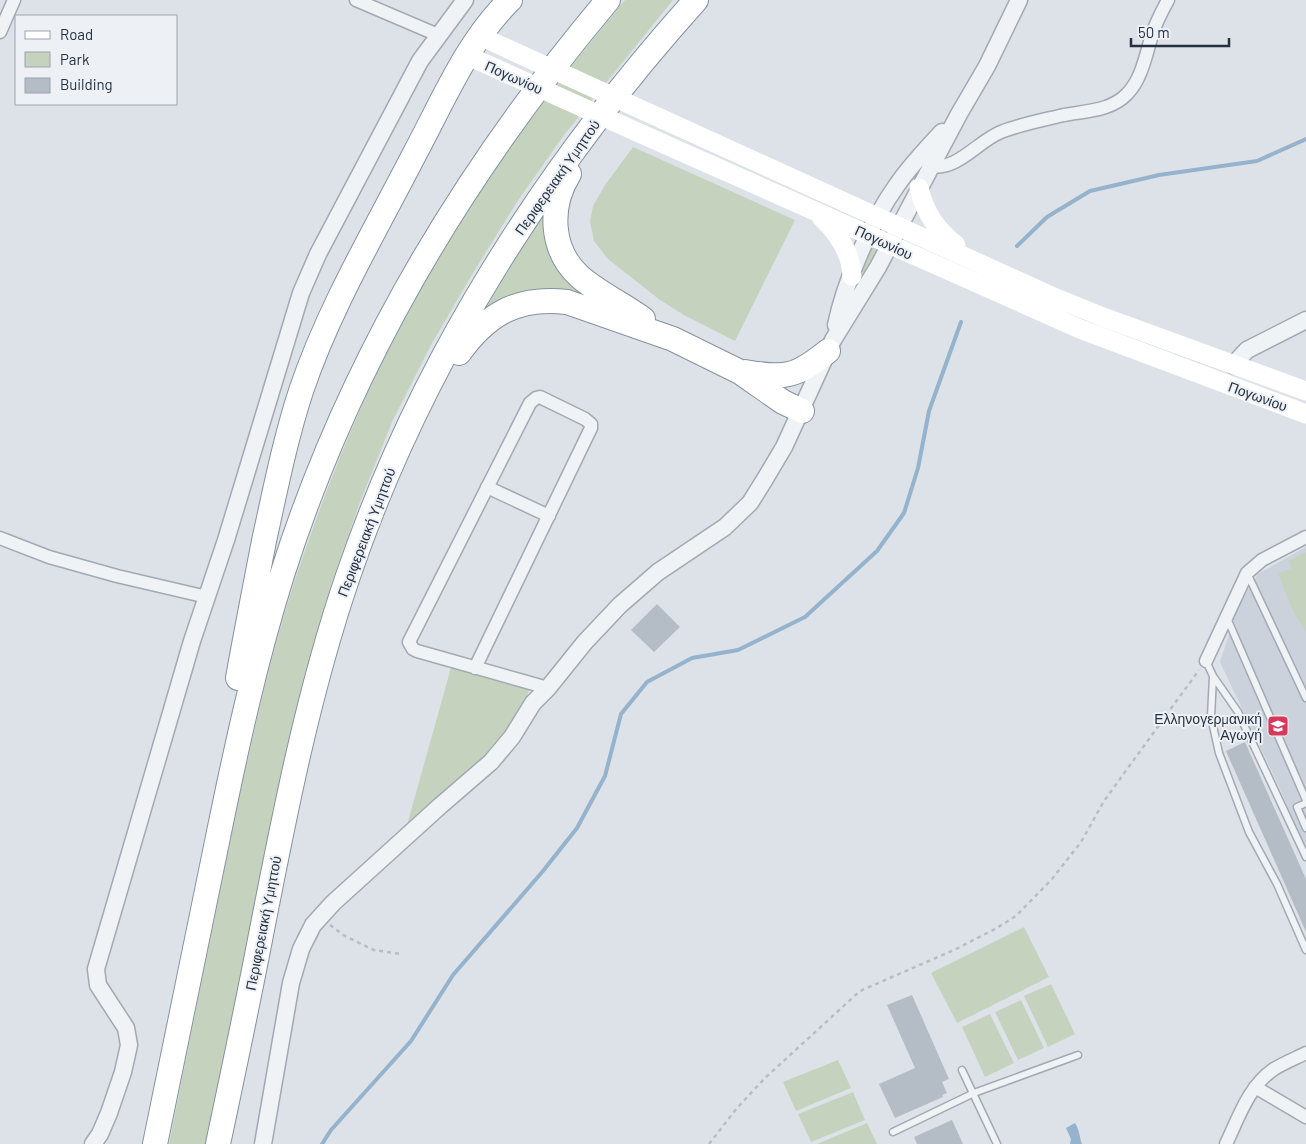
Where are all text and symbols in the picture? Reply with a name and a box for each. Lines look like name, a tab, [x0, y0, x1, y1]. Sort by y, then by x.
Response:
legend	[15, 15, 178, 105]
scale bar	[1131, 15, 1228, 47]
text: 50 m	[1138, 23, 1170, 41]
text: Road	[60, 25, 93, 43]
text: Park	[60, 50, 90, 68]
street label: Πογωνίου	[483, 57, 545, 97]
text: Building	[60, 75, 113, 93]
street label: Περιφερειακή Υμηττού	[511, 116, 603, 238]
street label: Πογωνίου	[853, 221, 915, 263]
street label: Πογωνίου	[1226, 378, 1290, 414]
street label: Περιφερειακή Υμηττού	[334, 465, 398, 599]
place label: Ελληνογερμανική Αγωγή	[1154, 710, 1262, 743]
school or university icon: Ελληνογερμανική Αγωγή	[1266, 714, 1290, 738]
street label: Περιφερειακή Υμηττού	[242, 854, 284, 992]

